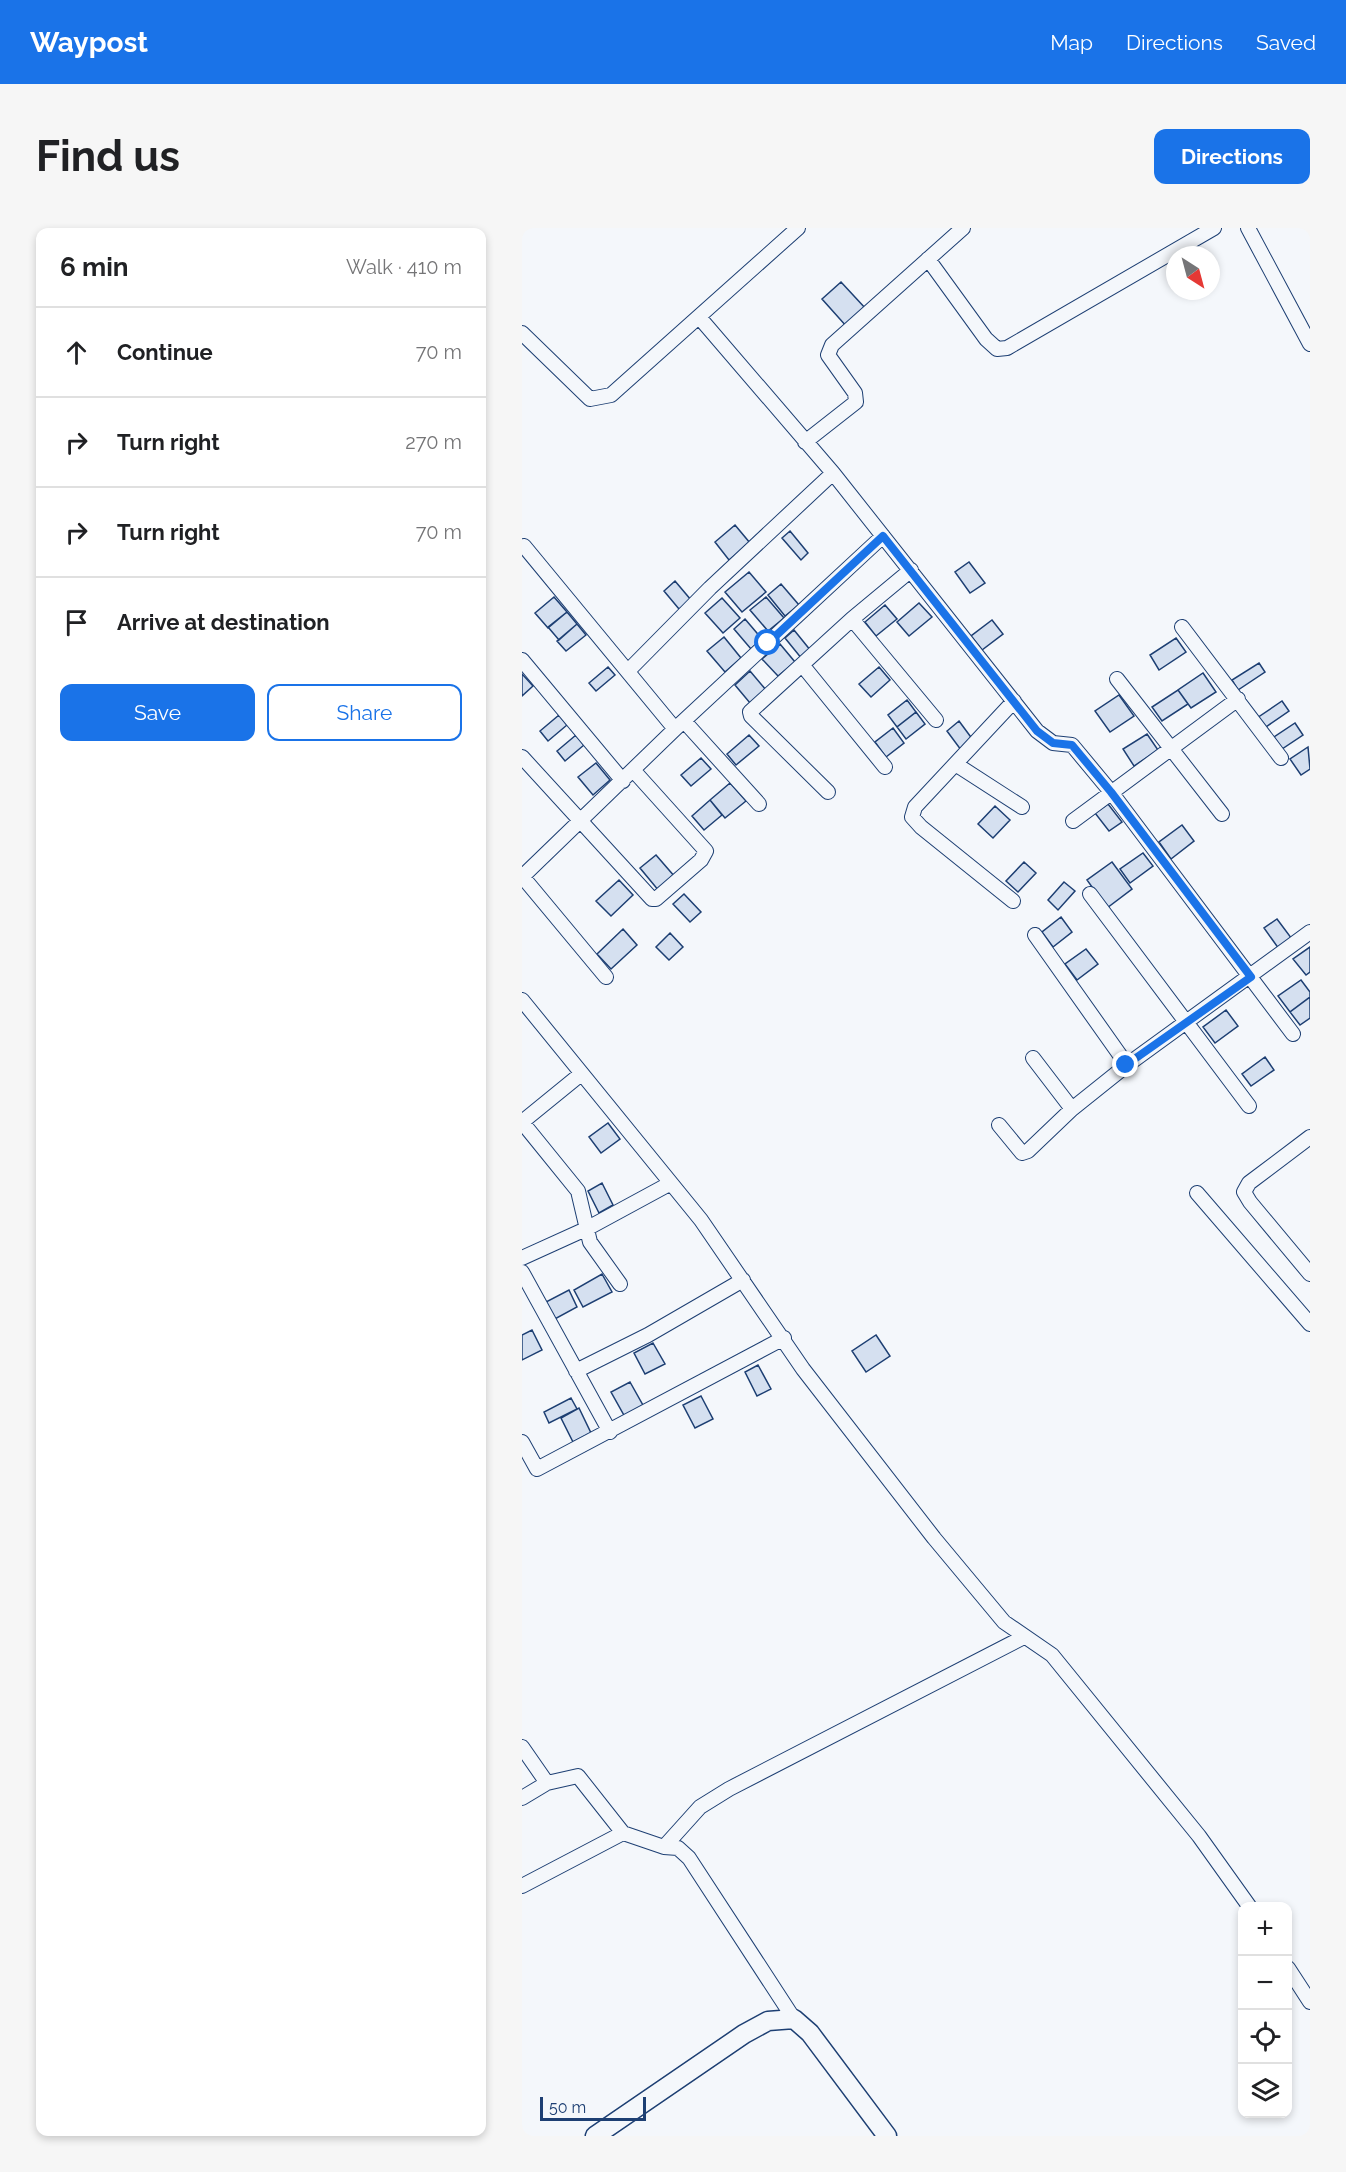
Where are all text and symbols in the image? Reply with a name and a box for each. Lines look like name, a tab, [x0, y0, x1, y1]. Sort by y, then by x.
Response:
text: Waypost	[30, 26, 148, 59]
text: Map	[1050, 30, 1093, 55]
text: Directions	[1126, 30, 1223, 55]
text: Saved	[1256, 30, 1316, 55]
button: Directions	[1154, 129, 1310, 184]
text: Find us	[36, 132, 180, 181]
north arrow	[1166, 246, 1220, 300]
text: 6 min	[60, 252, 129, 282]
text: Walk · 410 m	[346, 255, 462, 279]
icon: ahead	[60, 336, 93, 369]
text: Continue	[117, 339, 213, 365]
text: 70 m	[416, 340, 462, 364]
icon: right	[60, 426, 93, 459]
text: Turn right	[117, 429, 220, 455]
text: 270 m	[405, 430, 462, 454]
icon: right	[60, 516, 93, 549]
text: Turn right	[117, 519, 220, 545]
text: 70 m	[416, 520, 462, 544]
icon: arrive	[60, 606, 93, 639]
text: Arrive at destination	[117, 609, 330, 635]
route start	[754, 629, 780, 655]
button: Save	[60, 684, 255, 741]
button: Share	[267, 684, 462, 741]
route end	[1112, 1051, 1138, 1077]
map controls	[1238, 1902, 1292, 2118]
button: +	[1238, 1902, 1292, 1956]
button: −	[1238, 1956, 1292, 2010]
button: locate	[1238, 2010, 1292, 2064]
button: layers	[1238, 2064, 1292, 2118]
scale bar	[540, 2094, 646, 2122]
text: 50 m	[549, 2098, 586, 2117]

